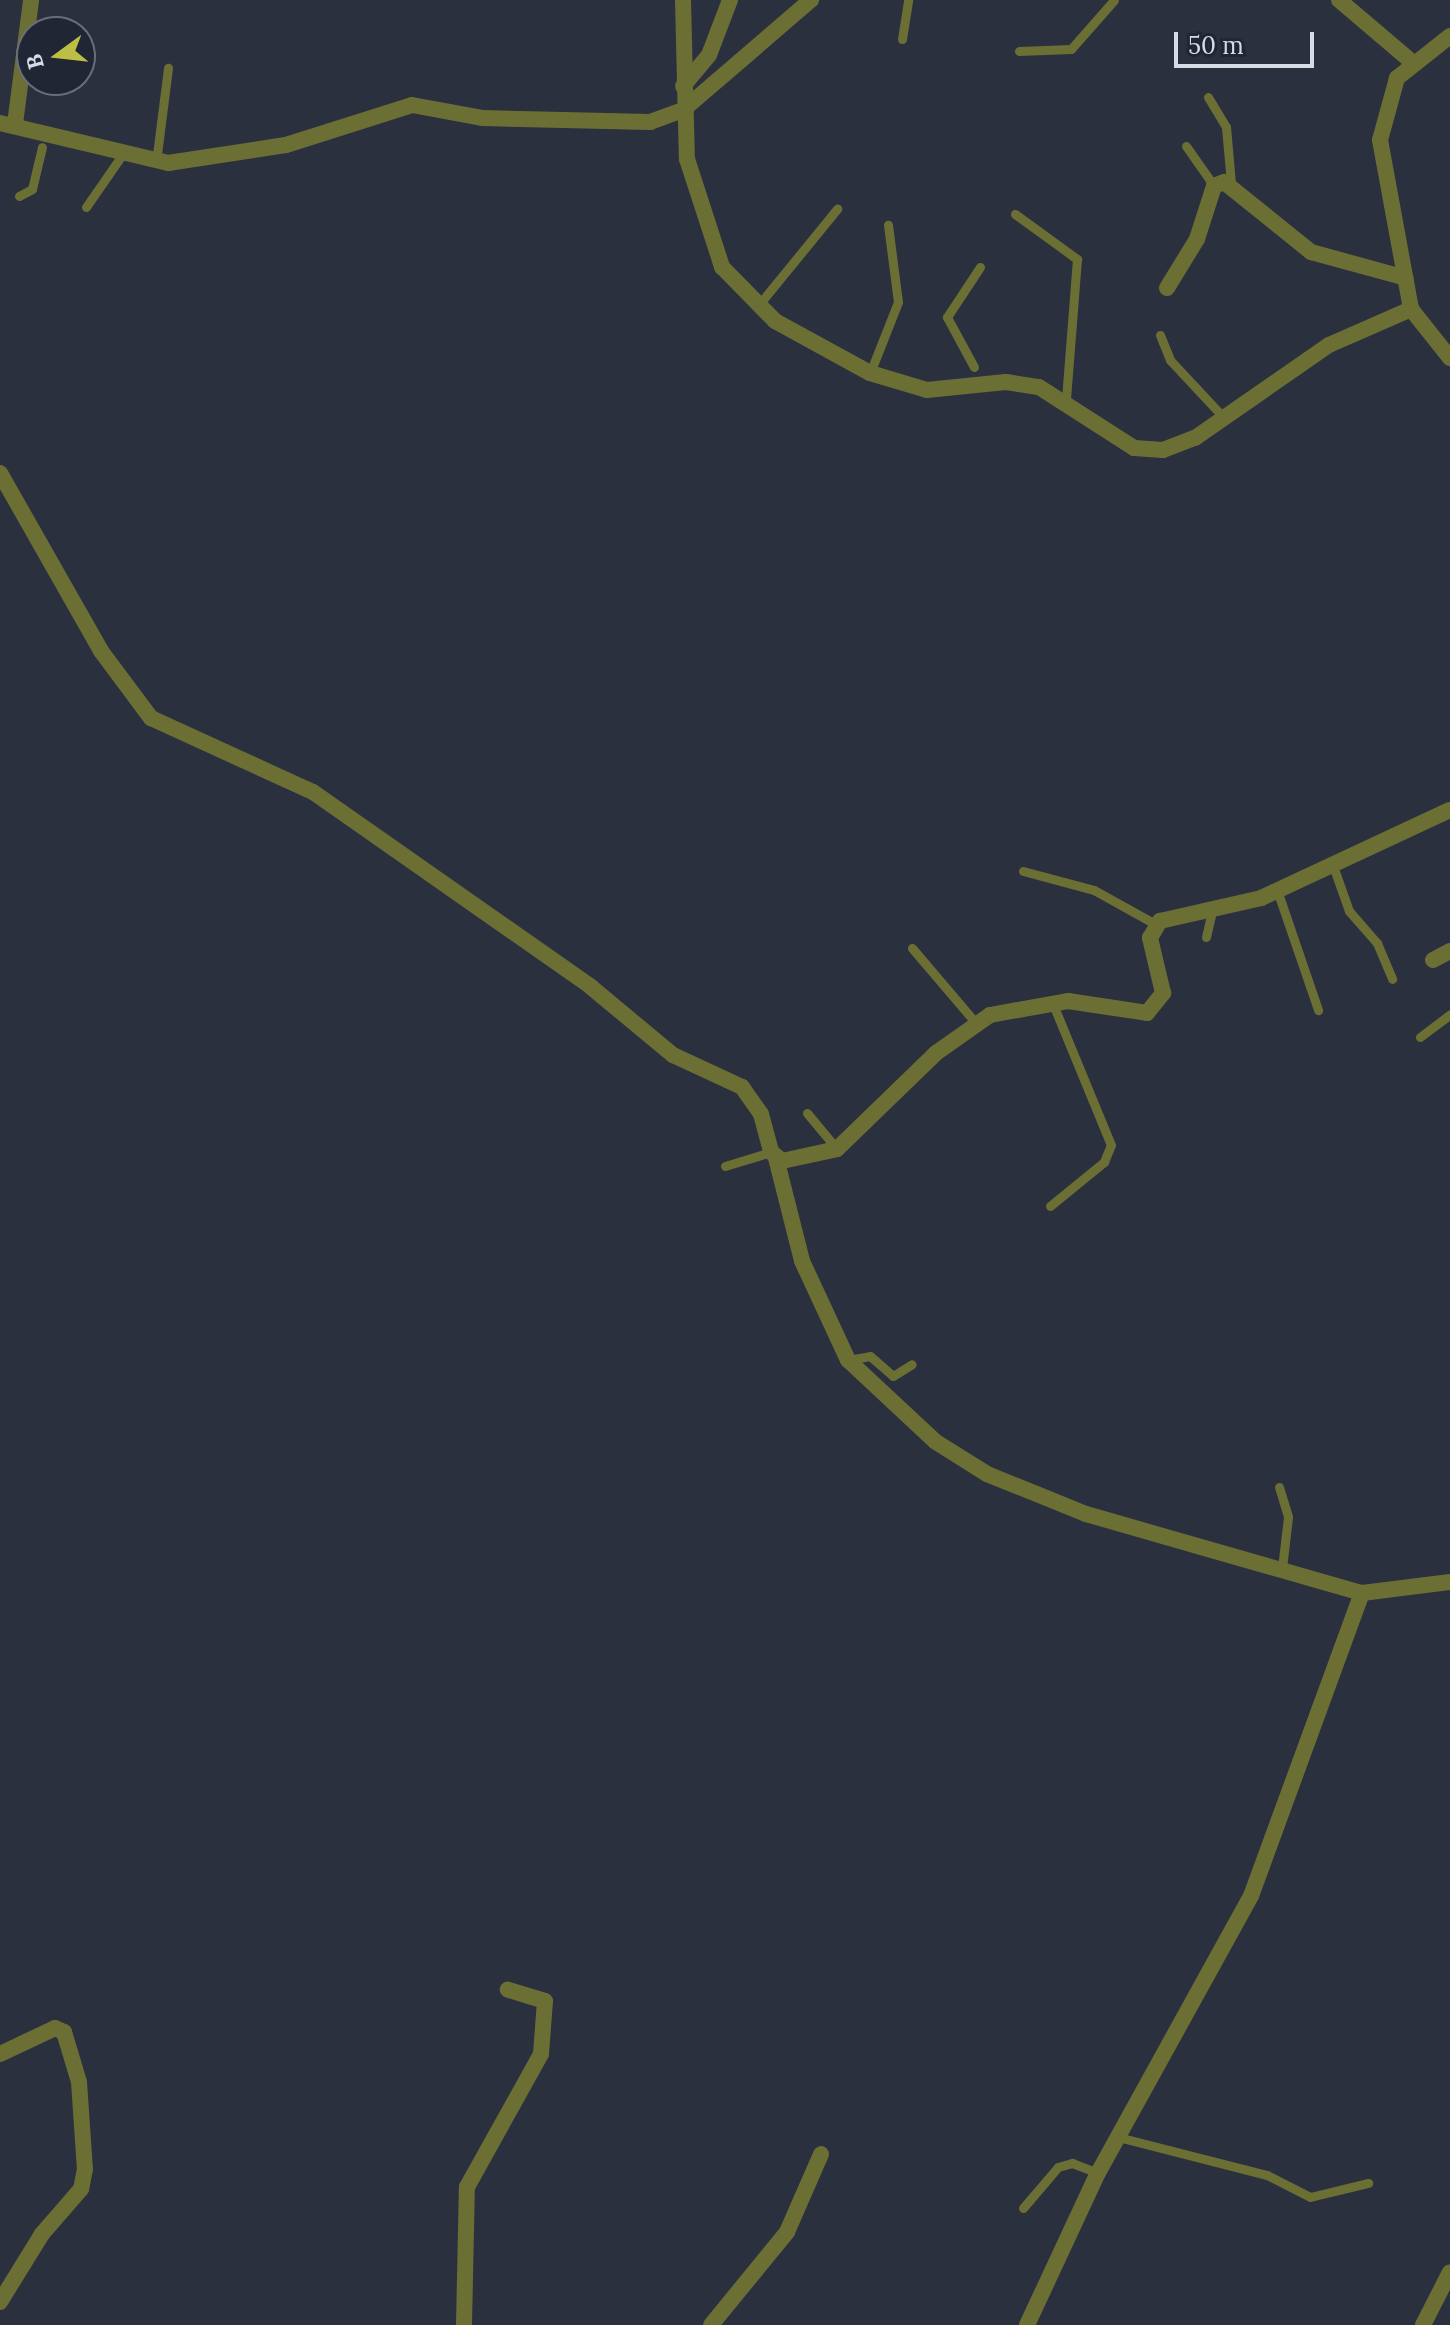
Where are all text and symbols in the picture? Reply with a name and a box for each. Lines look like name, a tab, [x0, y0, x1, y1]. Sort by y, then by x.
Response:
north arrow	[16, 16, 96, 96]
scale bar	[1178, 16, 1318, 66]
text: 50 m	[1188, 30, 1244, 61]
text: B	[19, 51, 50, 72]

